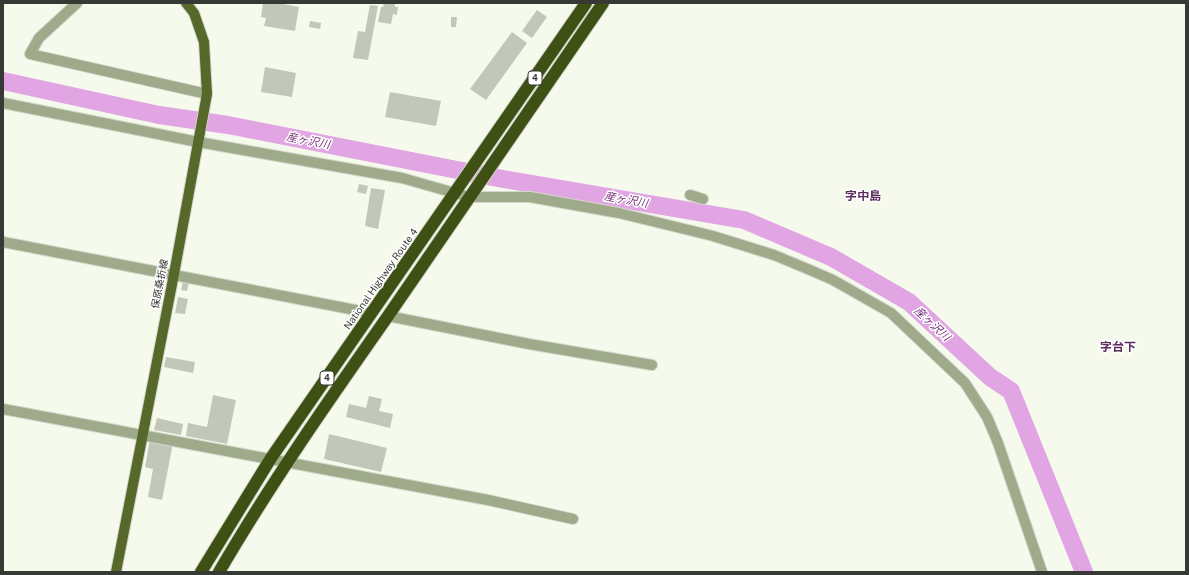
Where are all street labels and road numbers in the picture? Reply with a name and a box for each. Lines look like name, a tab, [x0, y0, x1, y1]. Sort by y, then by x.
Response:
road number: 4	[528, 71, 542, 85]
street label: National Highway Route 4	[342, 226, 420, 332]
street label: 保原桑折線	[149, 258, 171, 310]
road number: 4	[320, 371, 334, 385]

